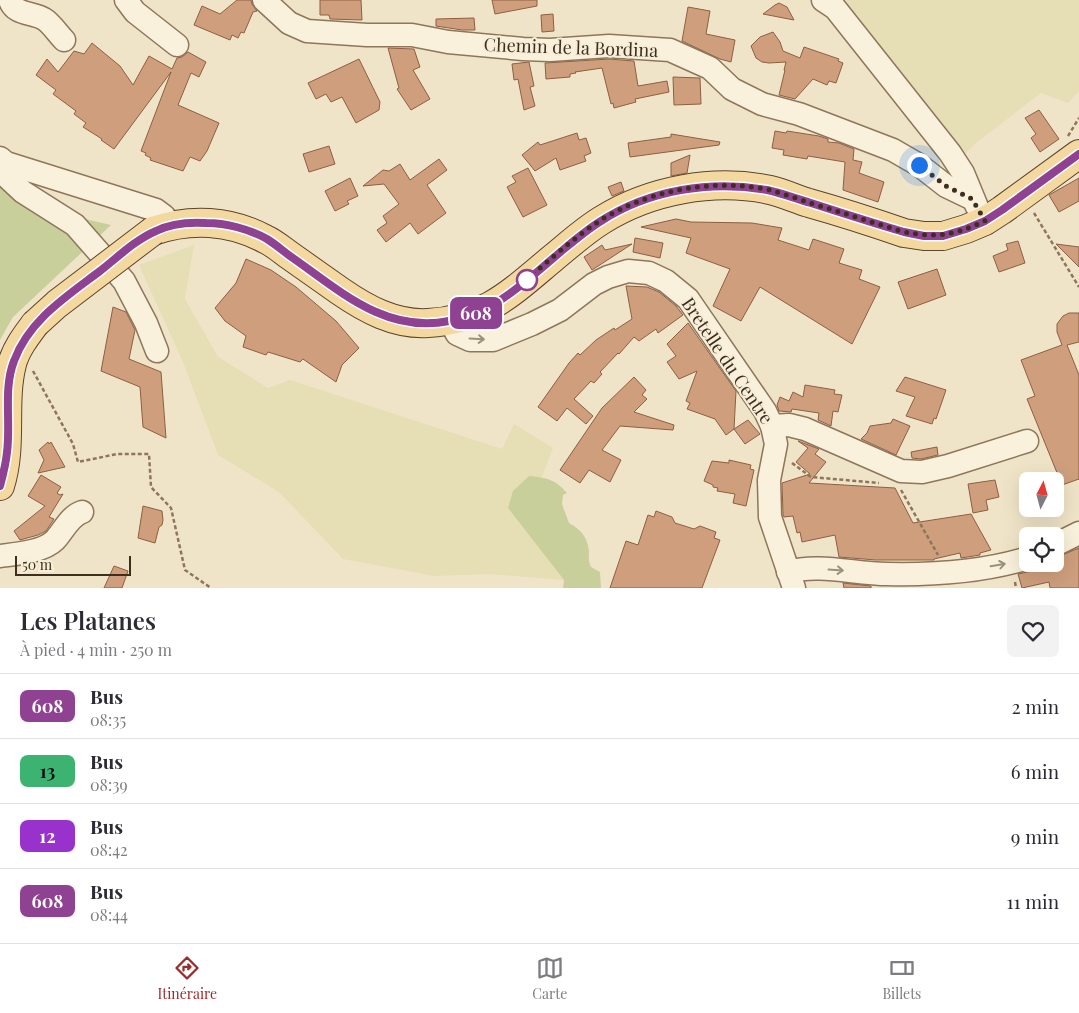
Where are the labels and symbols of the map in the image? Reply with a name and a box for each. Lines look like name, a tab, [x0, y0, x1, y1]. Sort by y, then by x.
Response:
street label: Chemin de la Bordina	[483, 32, 659, 62]
your location	[907, 153, 932, 178]
unlabelled marker	[516, 269, 538, 291]
street label: Bretelle du Centre	[677, 292, 779, 428]
line badge: 608	[447, 297, 505, 329]
one-way arrow	[468, 335, 484, 344]
north arrow	[1019, 472, 1064, 518]
scale bar	[15, 553, 131, 576]
one-way arrow	[989, 560, 1005, 570]
one-way arrow	[828, 566, 844, 575]

